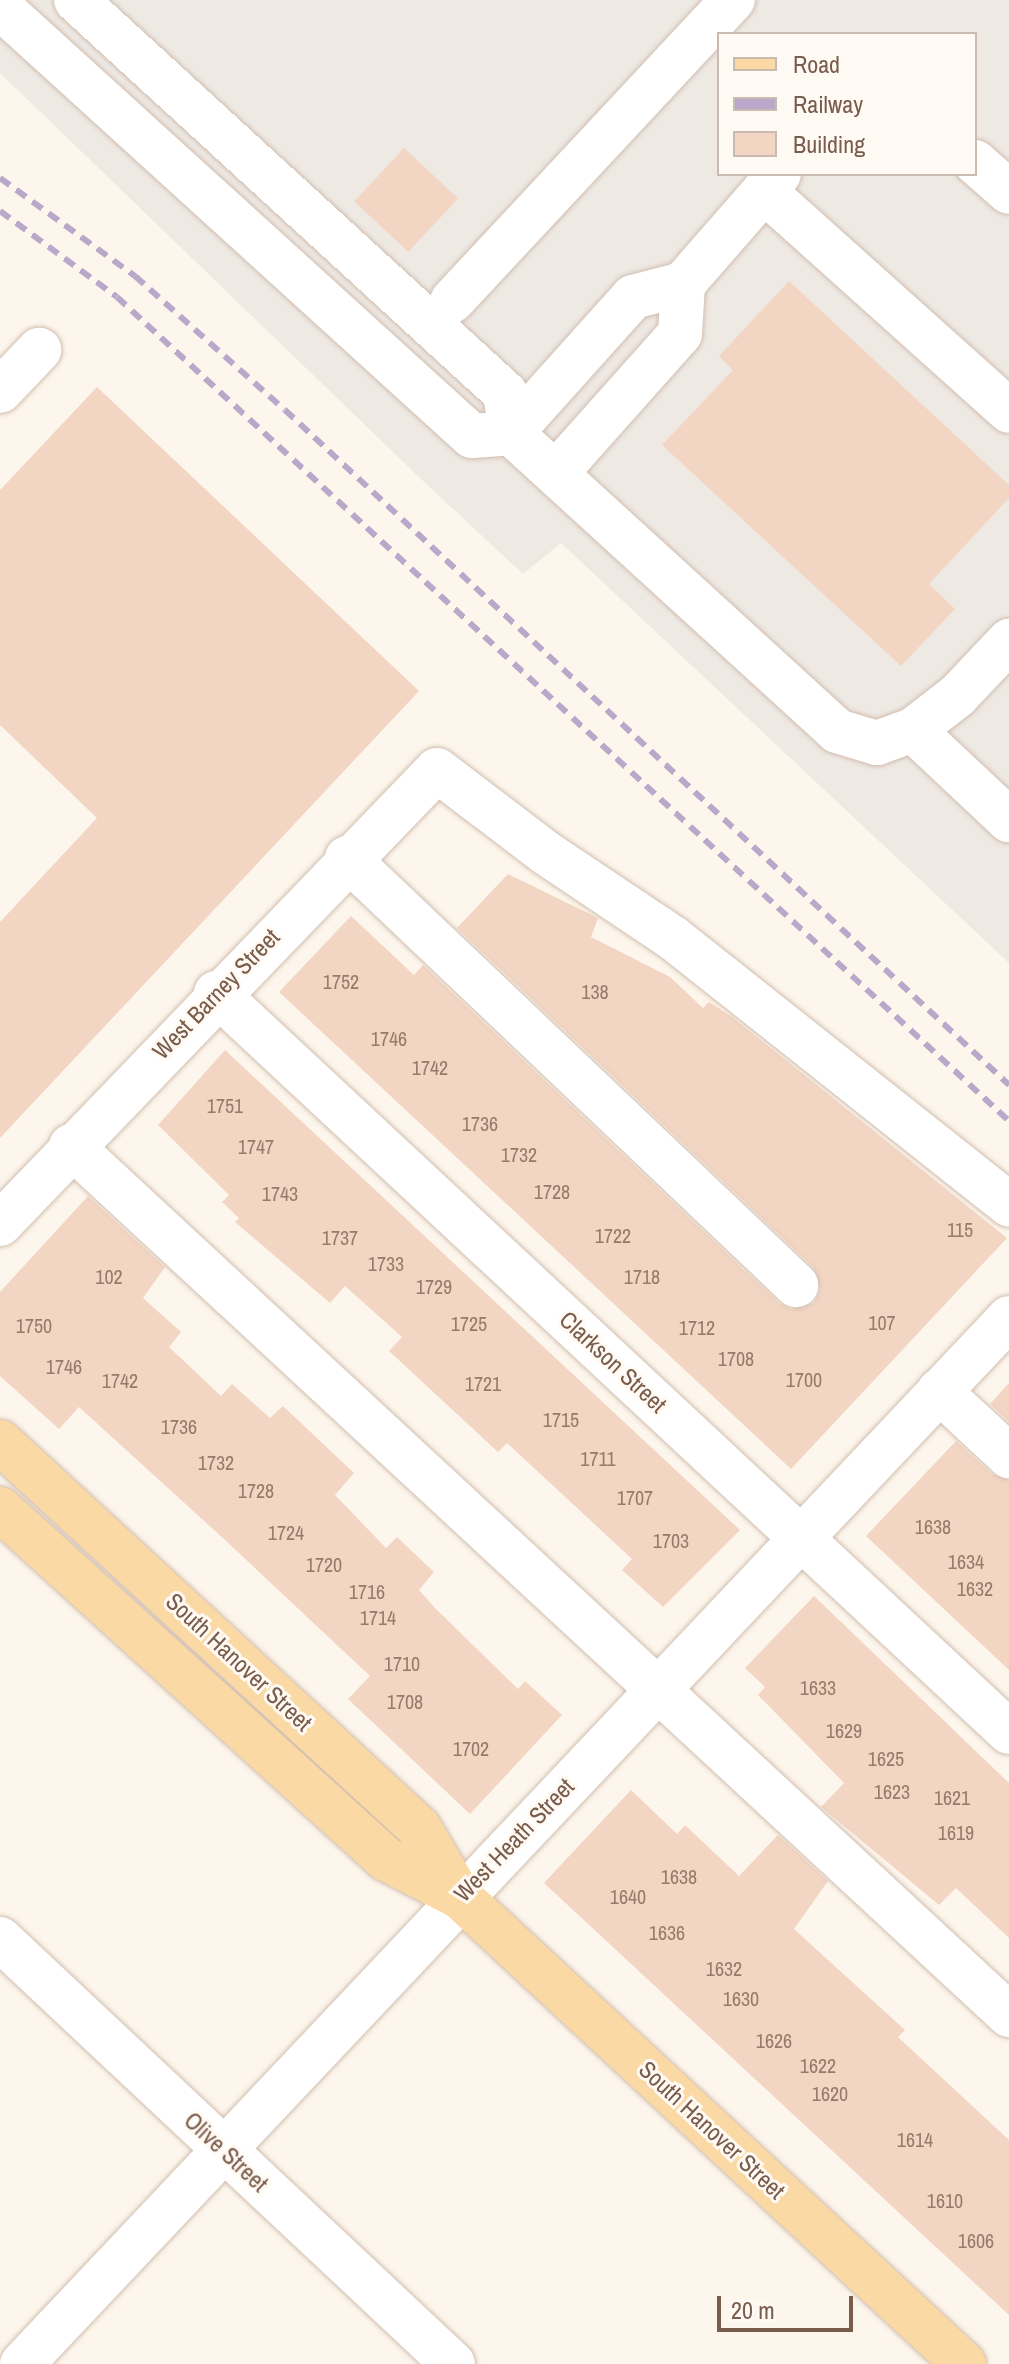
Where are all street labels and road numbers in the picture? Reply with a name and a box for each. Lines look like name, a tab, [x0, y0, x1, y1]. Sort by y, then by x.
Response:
street label: West Barney Street	[146, 923, 286, 1065]
street label: Clarkson Street	[554, 1305, 672, 1419]
street label: South Hanover Street	[160, 1587, 318, 1737]
street label: West Heath Street	[448, 1772, 580, 1908]
street label: South Hanover Street	[633, 2055, 791, 2205]
street label: Olive Street	[178, 2106, 274, 2198]

